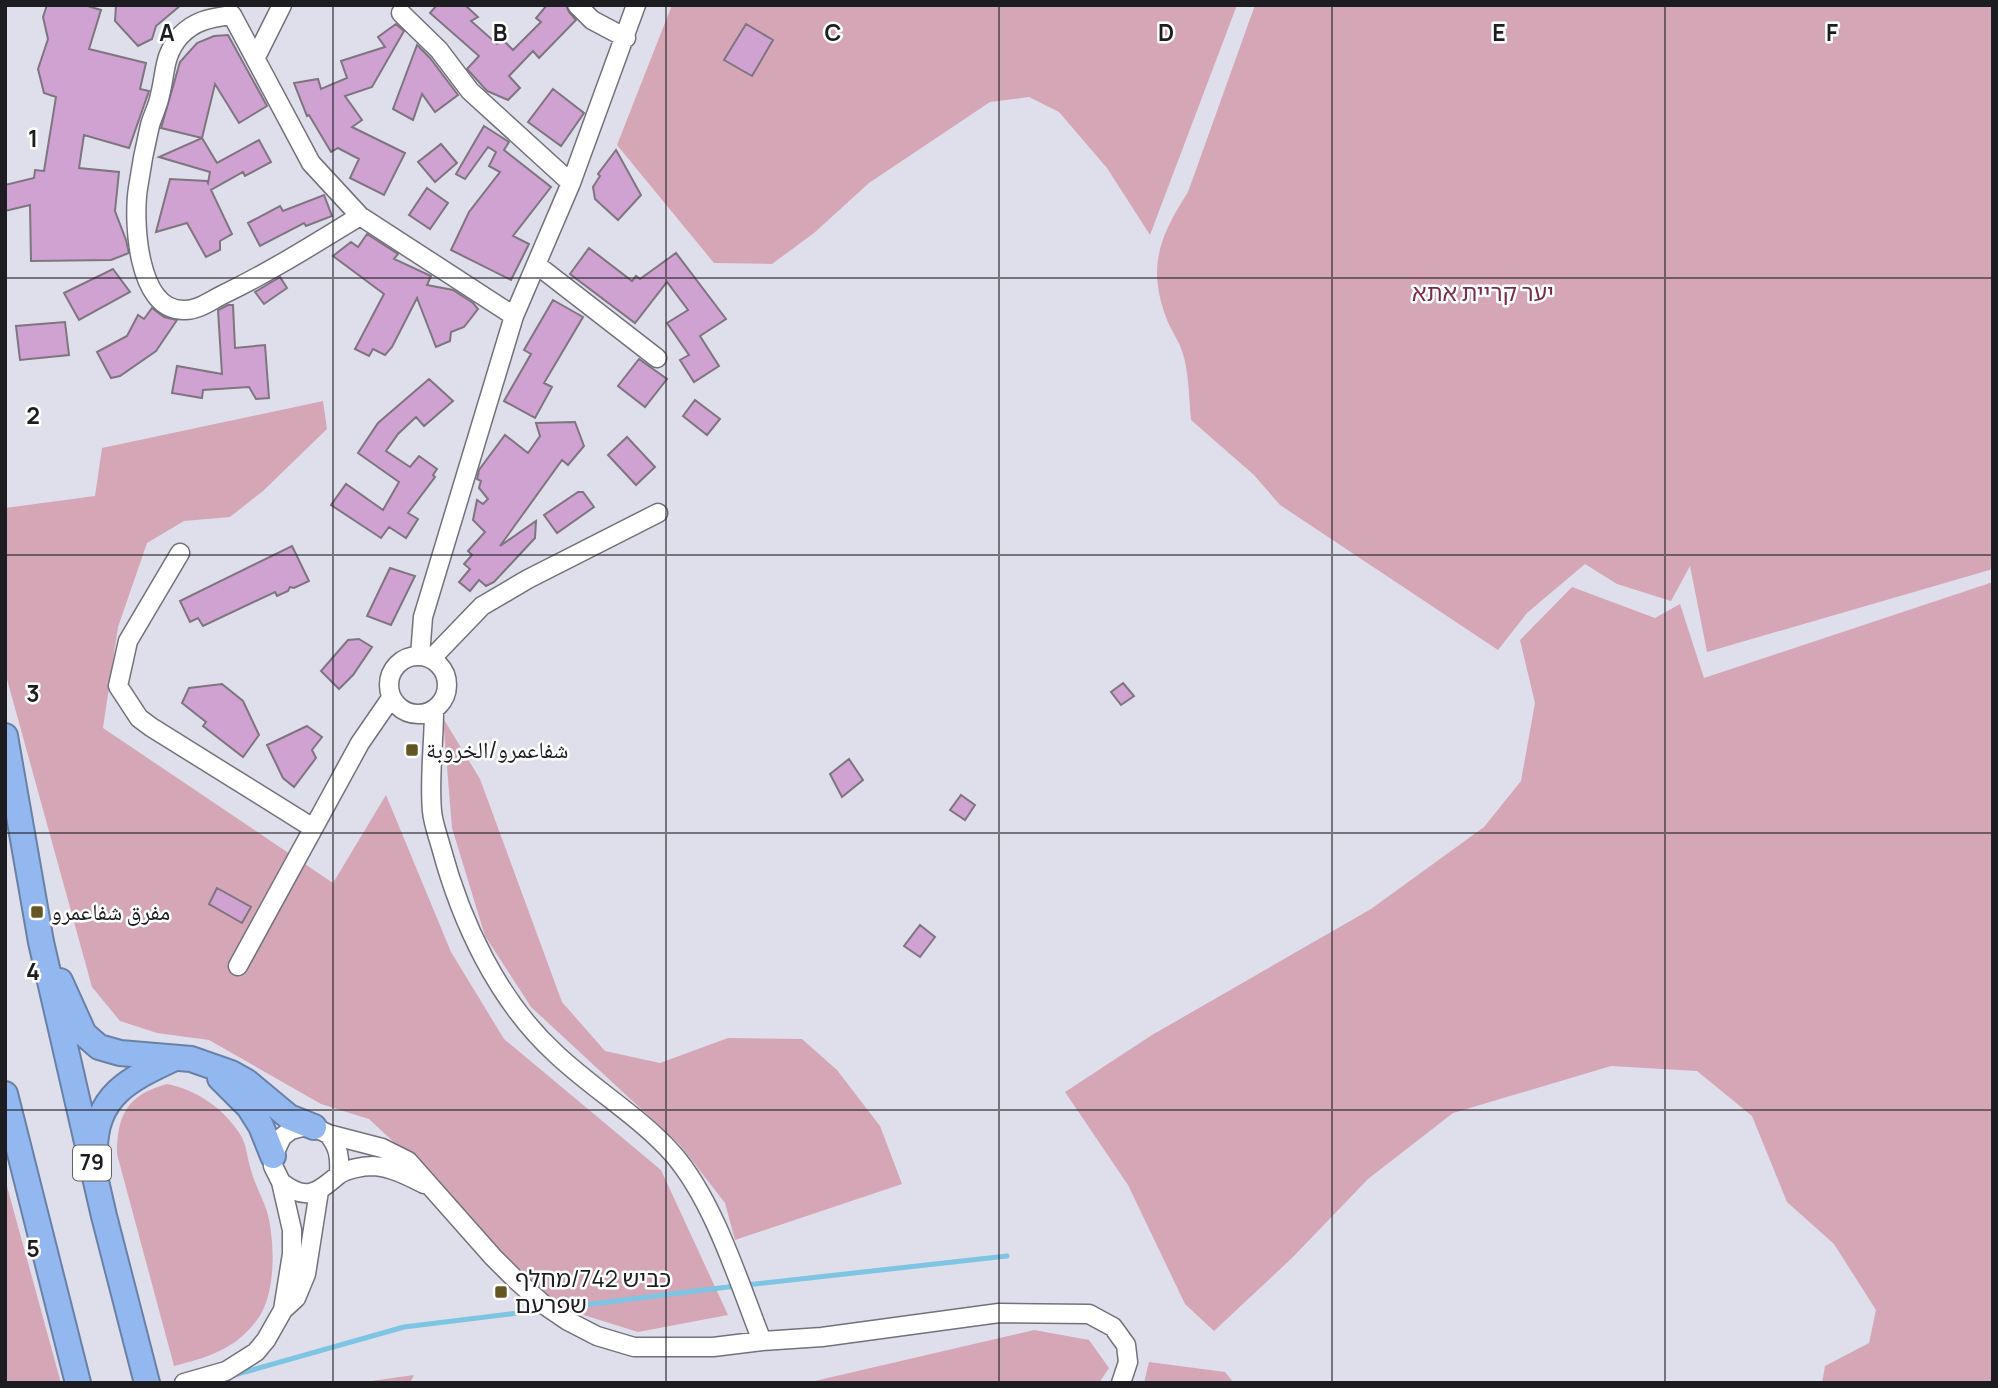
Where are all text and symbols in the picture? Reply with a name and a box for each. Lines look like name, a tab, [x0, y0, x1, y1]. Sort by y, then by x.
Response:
text: A	[159, 16, 175, 48]
text: B	[493, 16, 507, 48]
text: C	[825, 16, 842, 48]
text: D	[1158, 16, 1174, 48]
text: E	[1492, 16, 1506, 48]
text: F	[1826, 16, 1838, 48]
text: 1	[28, 122, 38, 154]
park label: יער קריית אתא	[1412, 276, 1554, 308]
text: 2	[26, 399, 40, 431]
text: 3	[26, 677, 40, 709]
place label: شفاعمرو/الخروبة	[426, 733, 568, 765]
marker: شفاعمرو/الخروبة	[404, 742, 420, 758]
place label: مفرق شفاعمرو	[51, 895, 170, 927]
marker: مفرق شفاعمرو	[29, 904, 45, 920]
text: 4	[26, 955, 40, 987]
road number: 79	[73, 1146, 111, 1180]
text: 5	[26, 1232, 40, 1264]
place label: כביש 742/מחלף שפרעם	[515, 1262, 671, 1320]
marker: כביש 742/מחלף שפרעם	[493, 1284, 509, 1300]

